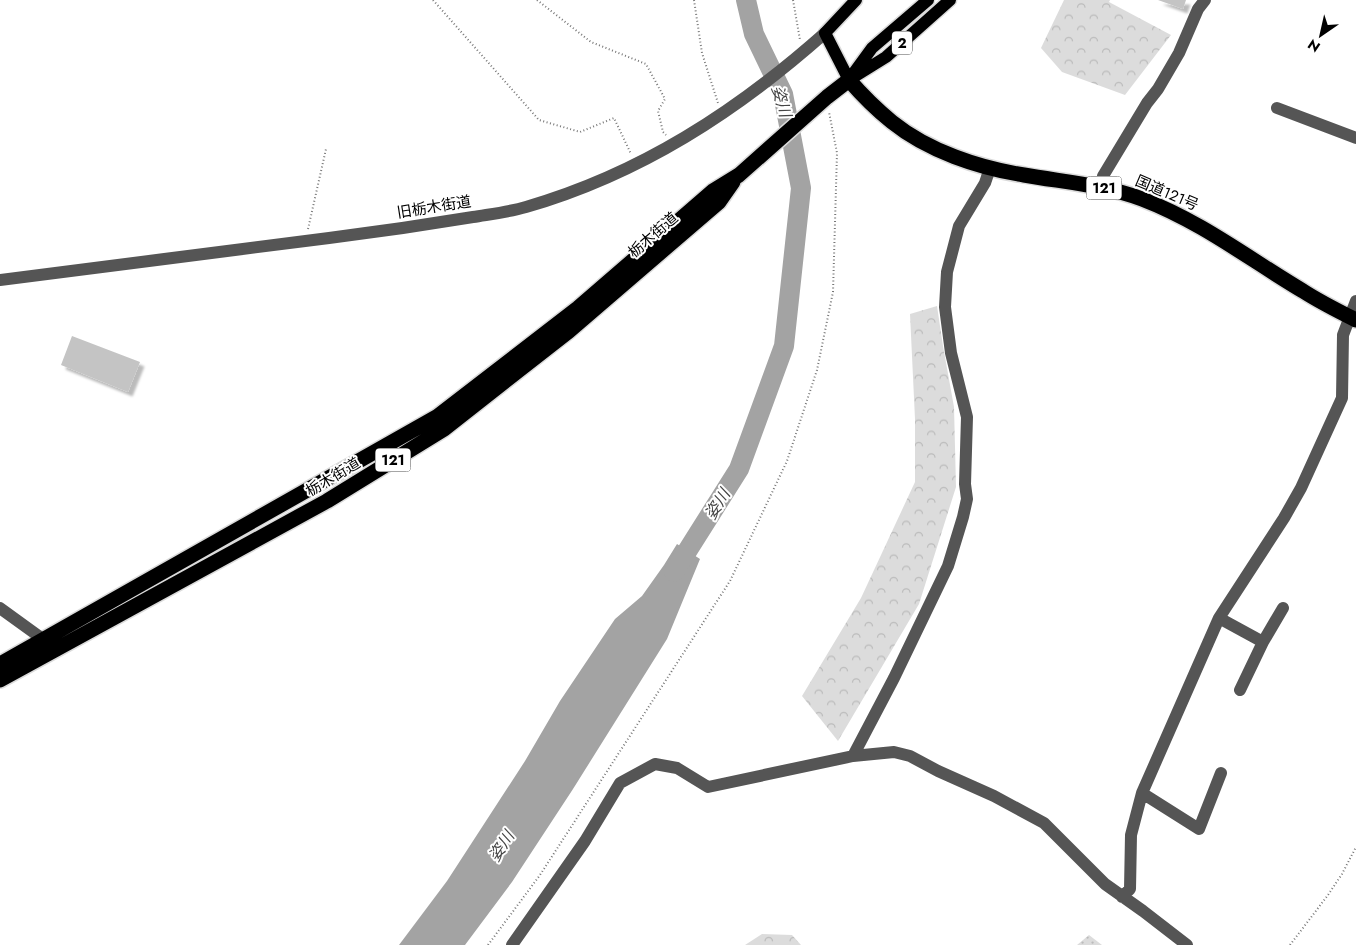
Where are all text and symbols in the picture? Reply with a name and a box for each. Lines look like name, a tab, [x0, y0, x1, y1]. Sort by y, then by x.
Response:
north arrow	[1296, 10, 1346, 60]
road number: 2	[892, 32, 912, 54]
text: N	[1304, 34, 1324, 57]
water label: 姿川	[766, 83, 798, 122]
street label: 国道121号	[1132, 170, 1202, 216]
road number: 121	[1086, 177, 1122, 200]
street label: 旧栃木街道	[395, 190, 473, 224]
street label: 栃木街道	[623, 207, 683, 263]
road number: 121	[376, 448, 410, 472]
street label: 栃木街道	[302, 452, 364, 502]
water label: 姿川	[699, 483, 737, 524]
water label: 姿川	[483, 825, 521, 866]

